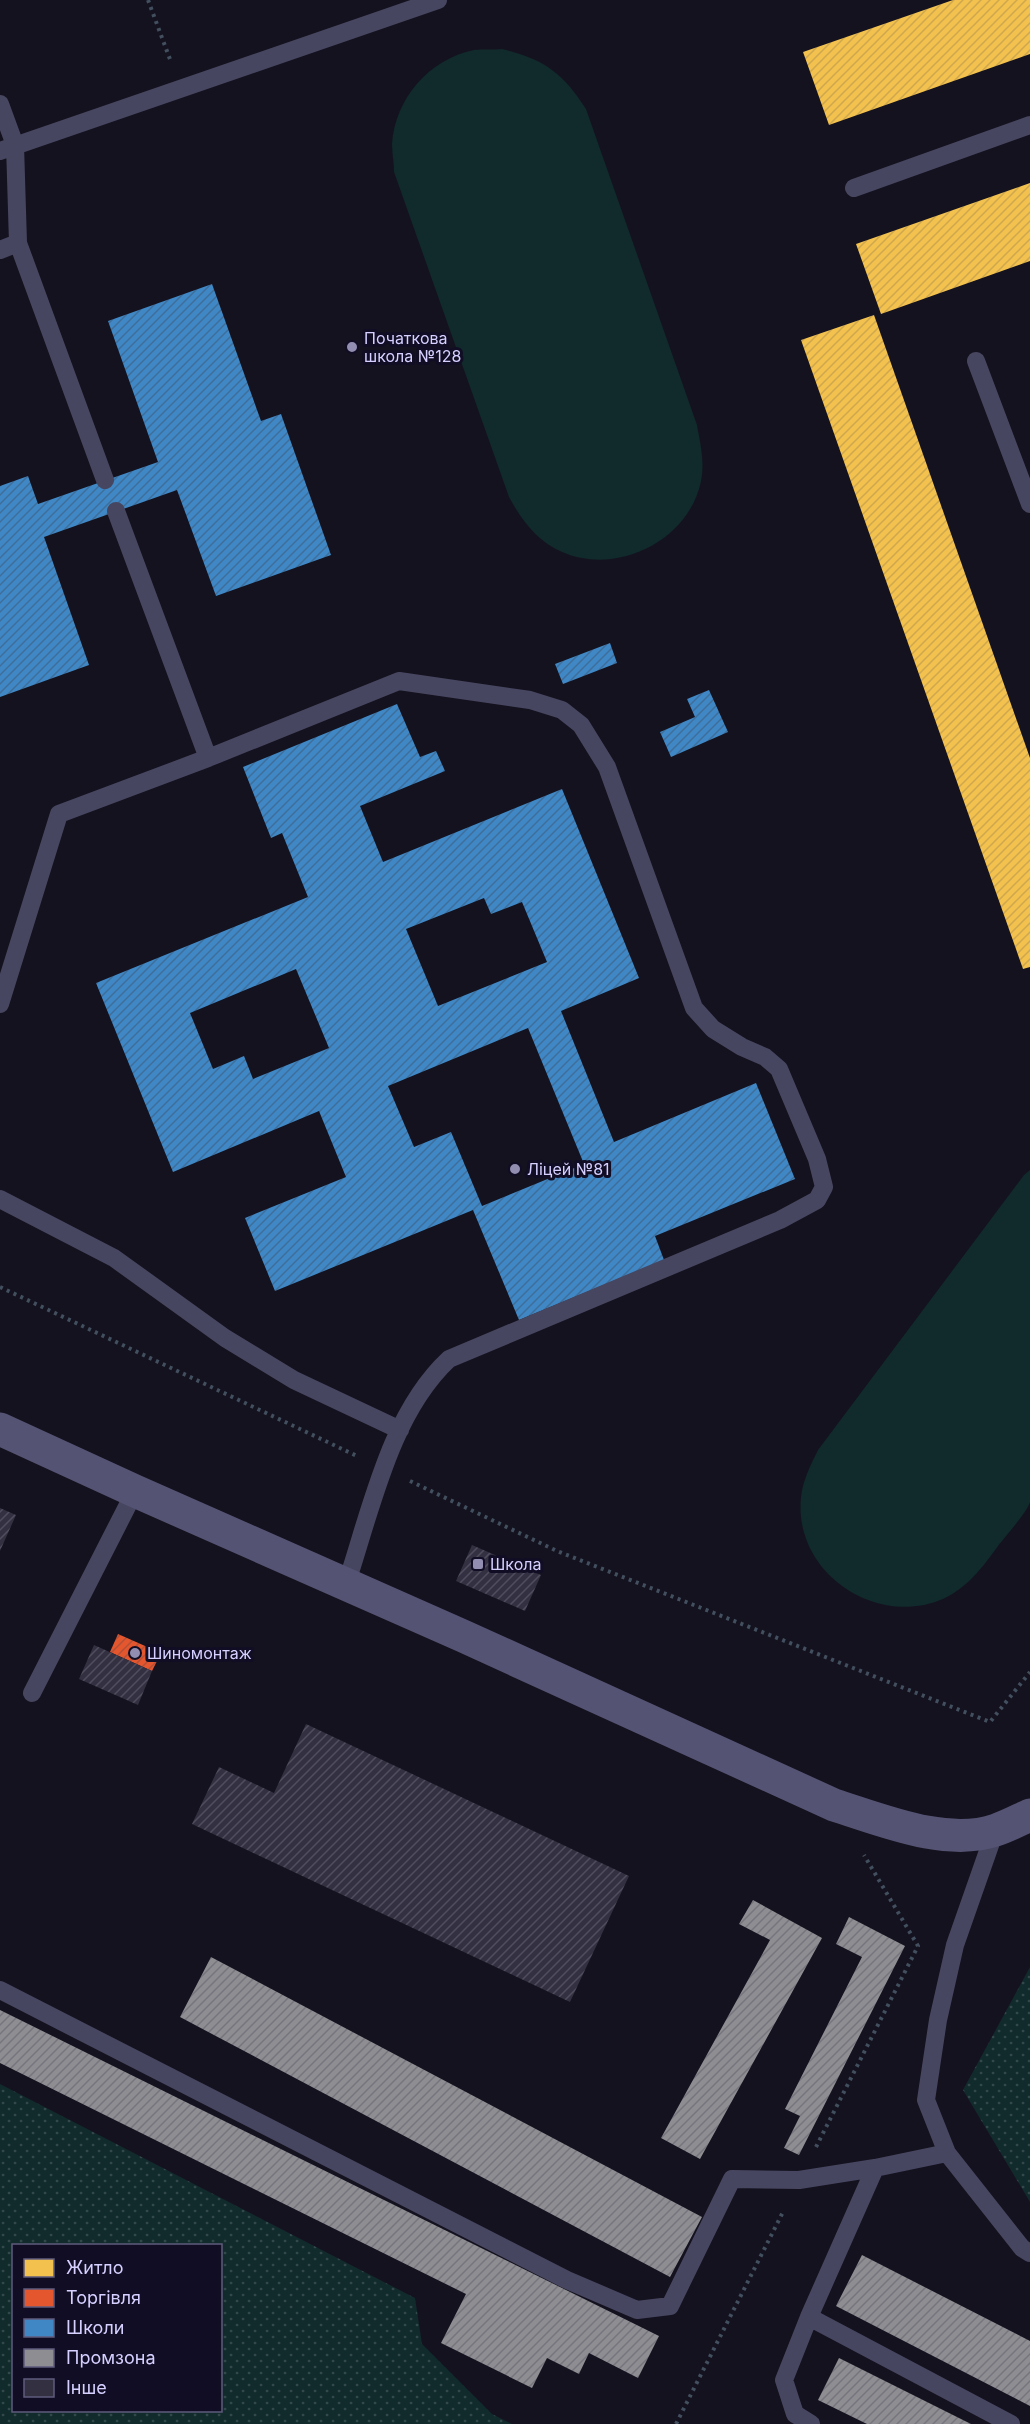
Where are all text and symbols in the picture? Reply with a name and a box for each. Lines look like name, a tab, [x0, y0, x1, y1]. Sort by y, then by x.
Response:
place label: Початкова школа №128	[364, 328, 461, 366]
marker: Початкова школа №128	[345, 340, 359, 354]
place label: Ліцей №81	[527, 1159, 610, 1179]
marker: Ліцей №81	[508, 1162, 522, 1176]
place label: Школа	[490, 1554, 541, 1574]
marker: Школа	[471, 1557, 485, 1571]
place label: Шиномонтаж	[147, 1643, 252, 1663]
marker: Шиномонтаж	[128, 1646, 142, 1660]
legend	[12, 2244, 222, 2412]
text: Житло	[66, 2257, 123, 2278]
text: Торгівля	[66, 2287, 141, 2308]
text: Школи	[66, 2317, 124, 2338]
text: Промзона	[66, 2347, 156, 2368]
text: Інше	[66, 2377, 107, 2398]

